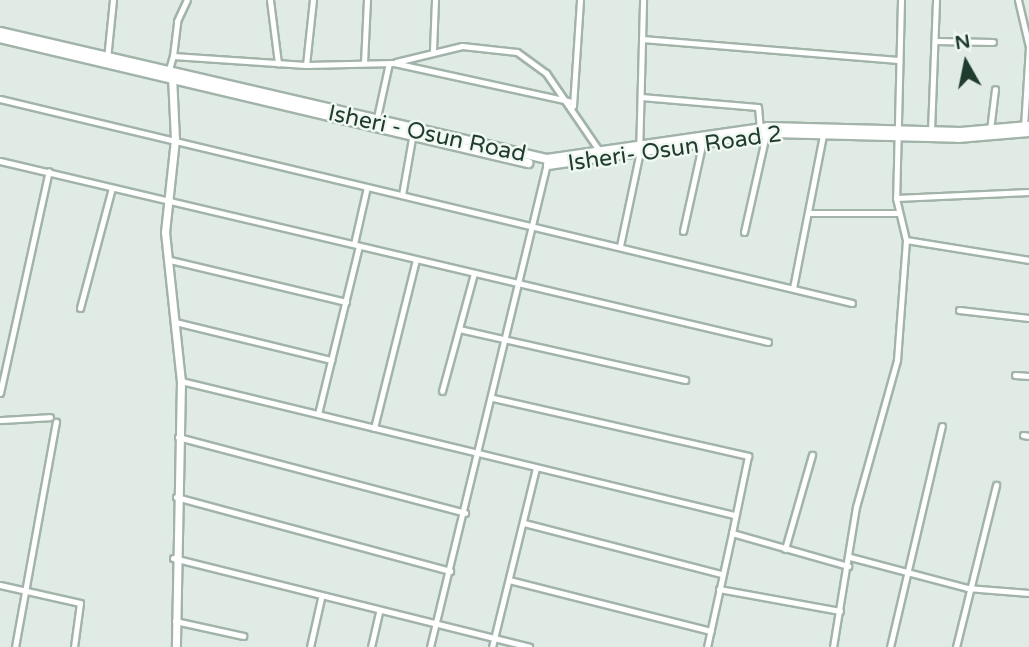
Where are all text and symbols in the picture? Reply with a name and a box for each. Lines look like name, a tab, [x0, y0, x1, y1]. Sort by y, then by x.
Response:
north arrow	[931, 28, 1001, 98]
text: N	[953, 30, 972, 54]
street label: Isheri - Osun Road	[326, 100, 528, 168]
street label: Isheri- Osun Road 2	[566, 120, 784, 178]

